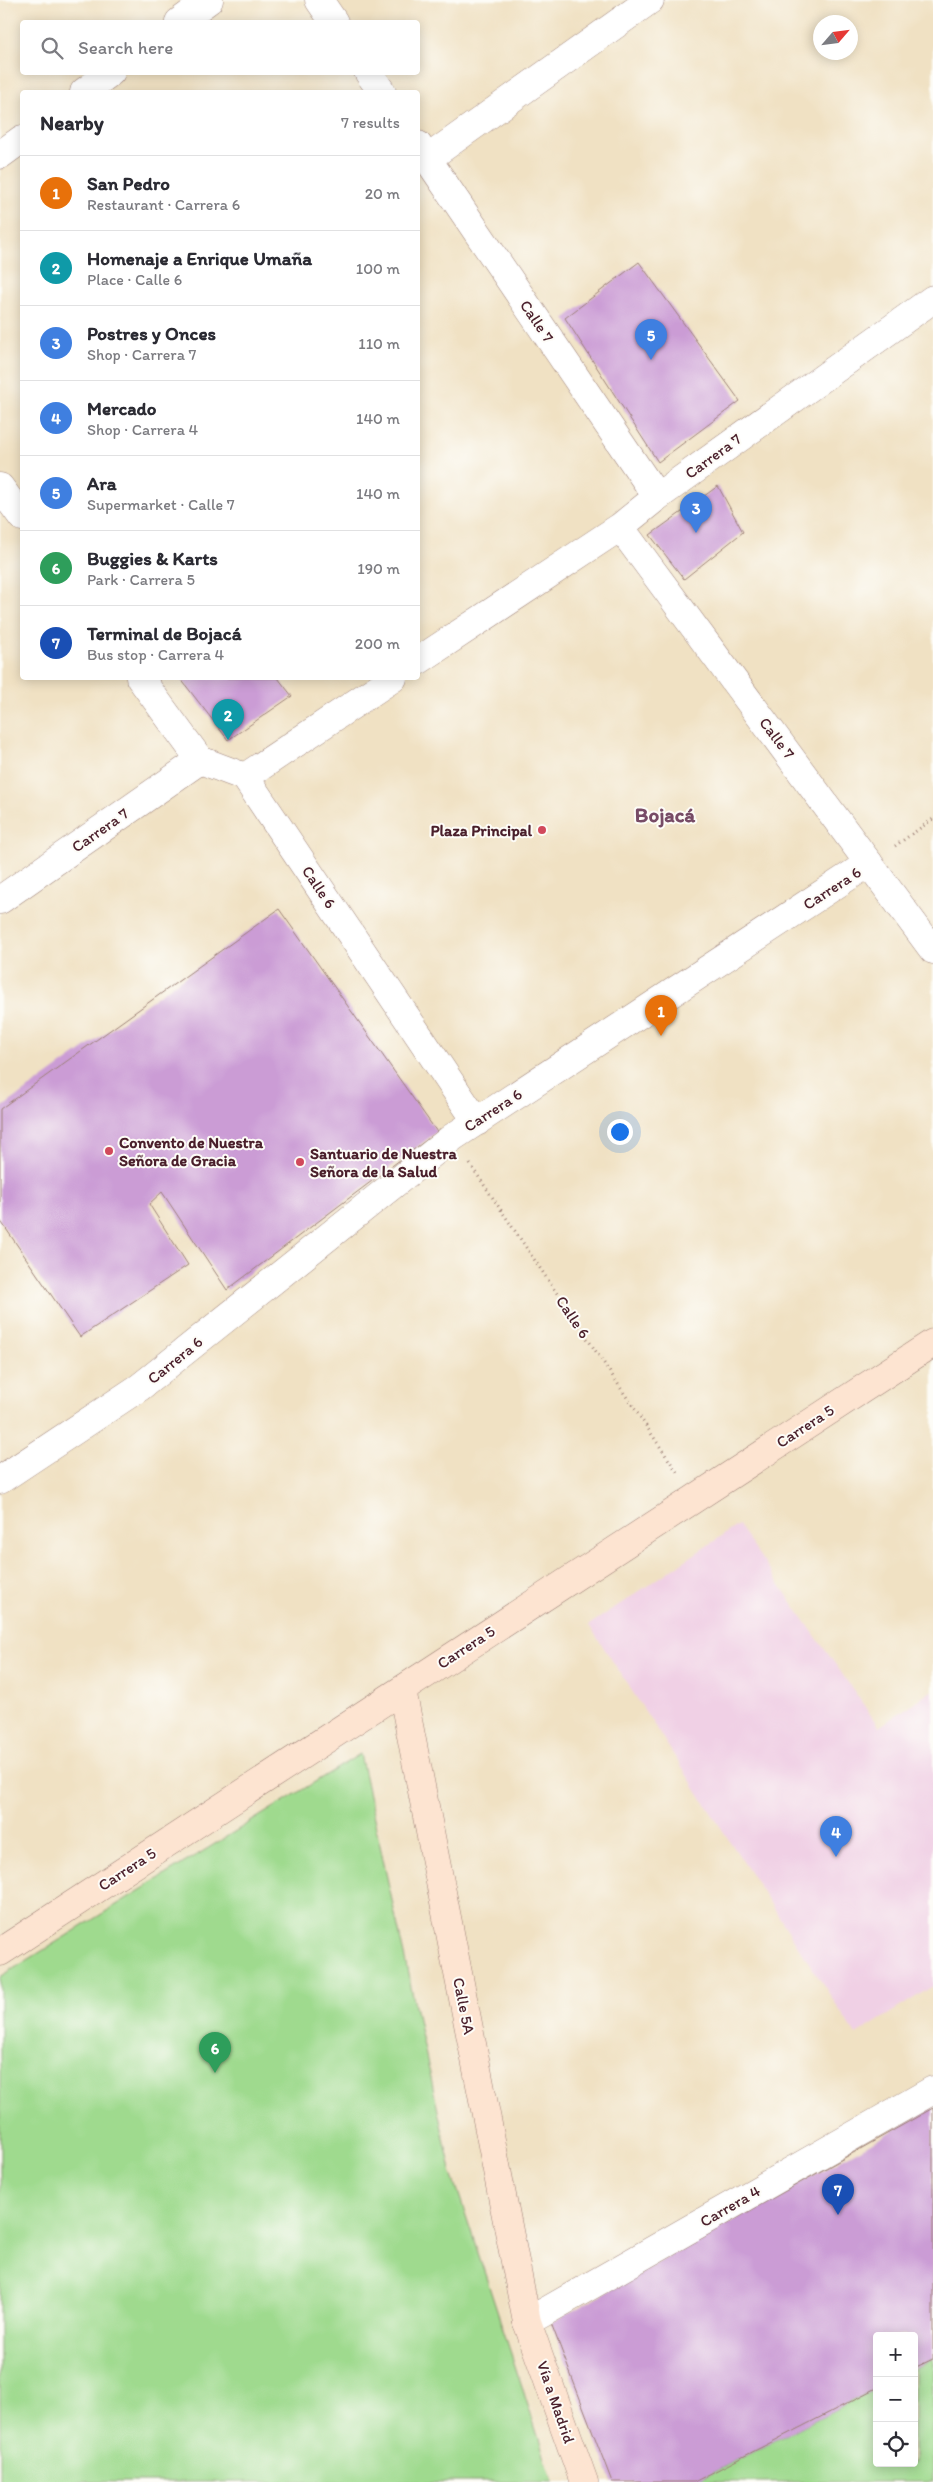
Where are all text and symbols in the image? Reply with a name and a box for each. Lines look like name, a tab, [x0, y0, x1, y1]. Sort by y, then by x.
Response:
north arrow	[813, 15, 858, 60]
search box	[20, 20, 420, 75]
icon: search	[38, 34, 66, 62]
text: Search here	[78, 36, 173, 59]
text: Nearby	[40, 110, 104, 135]
text: 7 results	[341, 113, 400, 132]
text: San Pedro	[87, 172, 170, 195]
text: 1	[52, 184, 60, 203]
text: 20 m	[365, 184, 400, 203]
text: Restaurant · Carrera 6	[87, 195, 240, 214]
text: Homenaje a Enrique Umaña	[87, 247, 312, 270]
text: 2	[52, 259, 60, 278]
text: 100 m	[356, 259, 400, 278]
text: Place · Calle 6	[87, 270, 182, 289]
street label: Calle 7	[516, 296, 558, 346]
pin: 5	[635, 319, 667, 360]
text: Postres y Onces	[87, 322, 216, 345]
text: 3	[52, 334, 60, 353]
text: 110 m	[358, 334, 400, 353]
text: Shop · Carrera 7	[87, 345, 197, 364]
text: Mercado	[87, 397, 157, 420]
text: 4	[51, 409, 61, 428]
text: 140 m	[356, 409, 400, 428]
text: Shop · Carrera 4	[87, 420, 198, 439]
street label: Carrera 7	[681, 429, 745, 483]
text: Ara	[87, 472, 117, 495]
text: 5	[52, 484, 60, 503]
text: 140 m	[356, 484, 400, 503]
pin: 3	[680, 492, 712, 533]
text: Supermarket · Calle 7	[87, 495, 235, 514]
text: Buggies & Karts	[87, 547, 218, 570]
text: 6	[52, 559, 60, 578]
text: 190 m	[357, 559, 400, 578]
text: Park · Carrera 5	[87, 570, 195, 589]
text: Terminal de Bojacá	[87, 622, 242, 645]
text: 7	[52, 634, 60, 653]
text: 200 m	[355, 634, 400, 653]
text: Bus stop · Carrera 4	[87, 645, 224, 664]
pin: 2	[212, 699, 244, 740]
street label: Calle 7	[755, 714, 799, 762]
district label: Bojacá	[635, 802, 696, 828]
street label: Carrera 7	[68, 804, 132, 856]
place label: Plaza Principal	[430, 821, 532, 841]
marker: Plaza Principal	[536, 824, 548, 836]
street label: Calle 6	[298, 862, 340, 912]
street label: Carrera 6	[799, 862, 865, 914]
pin: 1	[645, 995, 677, 1036]
street label: Carrera 6	[460, 1084, 526, 1136]
your location	[607, 1119, 633, 1145]
place label: Convento de Nuestra Señora de Gracia	[119, 1133, 264, 1170]
place label: Santuario de Nuestra Señora de la Salud	[310, 1144, 457, 1181]
marker: Convento de Nuestra Señora de Gracia	[103, 1145, 115, 1157]
marker: Santuario de Nuestra Señora de la Salud	[294, 1156, 306, 1168]
street label: Calle 6	[552, 1292, 594, 1342]
street label: Carrera 6	[144, 1332, 206, 1388]
street label: Carrera 5	[772, 1400, 838, 1452]
street label: Carrera 5	[433, 1621, 499, 1673]
pin: 4	[820, 1816, 852, 1857]
street label: Carrera 5	[94, 1843, 160, 1895]
street label: Calle 5A	[449, 1976, 479, 2036]
pin: 6	[199, 2032, 231, 2073]
pin: 7	[822, 2174, 854, 2215]
street label: Carrera 4	[696, 2181, 764, 2231]
map controls	[873, 2332, 918, 2467]
button: +	[873, 2332, 918, 2377]
street label: Vía a Madrid	[533, 2358, 579, 2446]
button: −	[873, 2377, 918, 2422]
button: locate	[873, 2422, 918, 2467]

